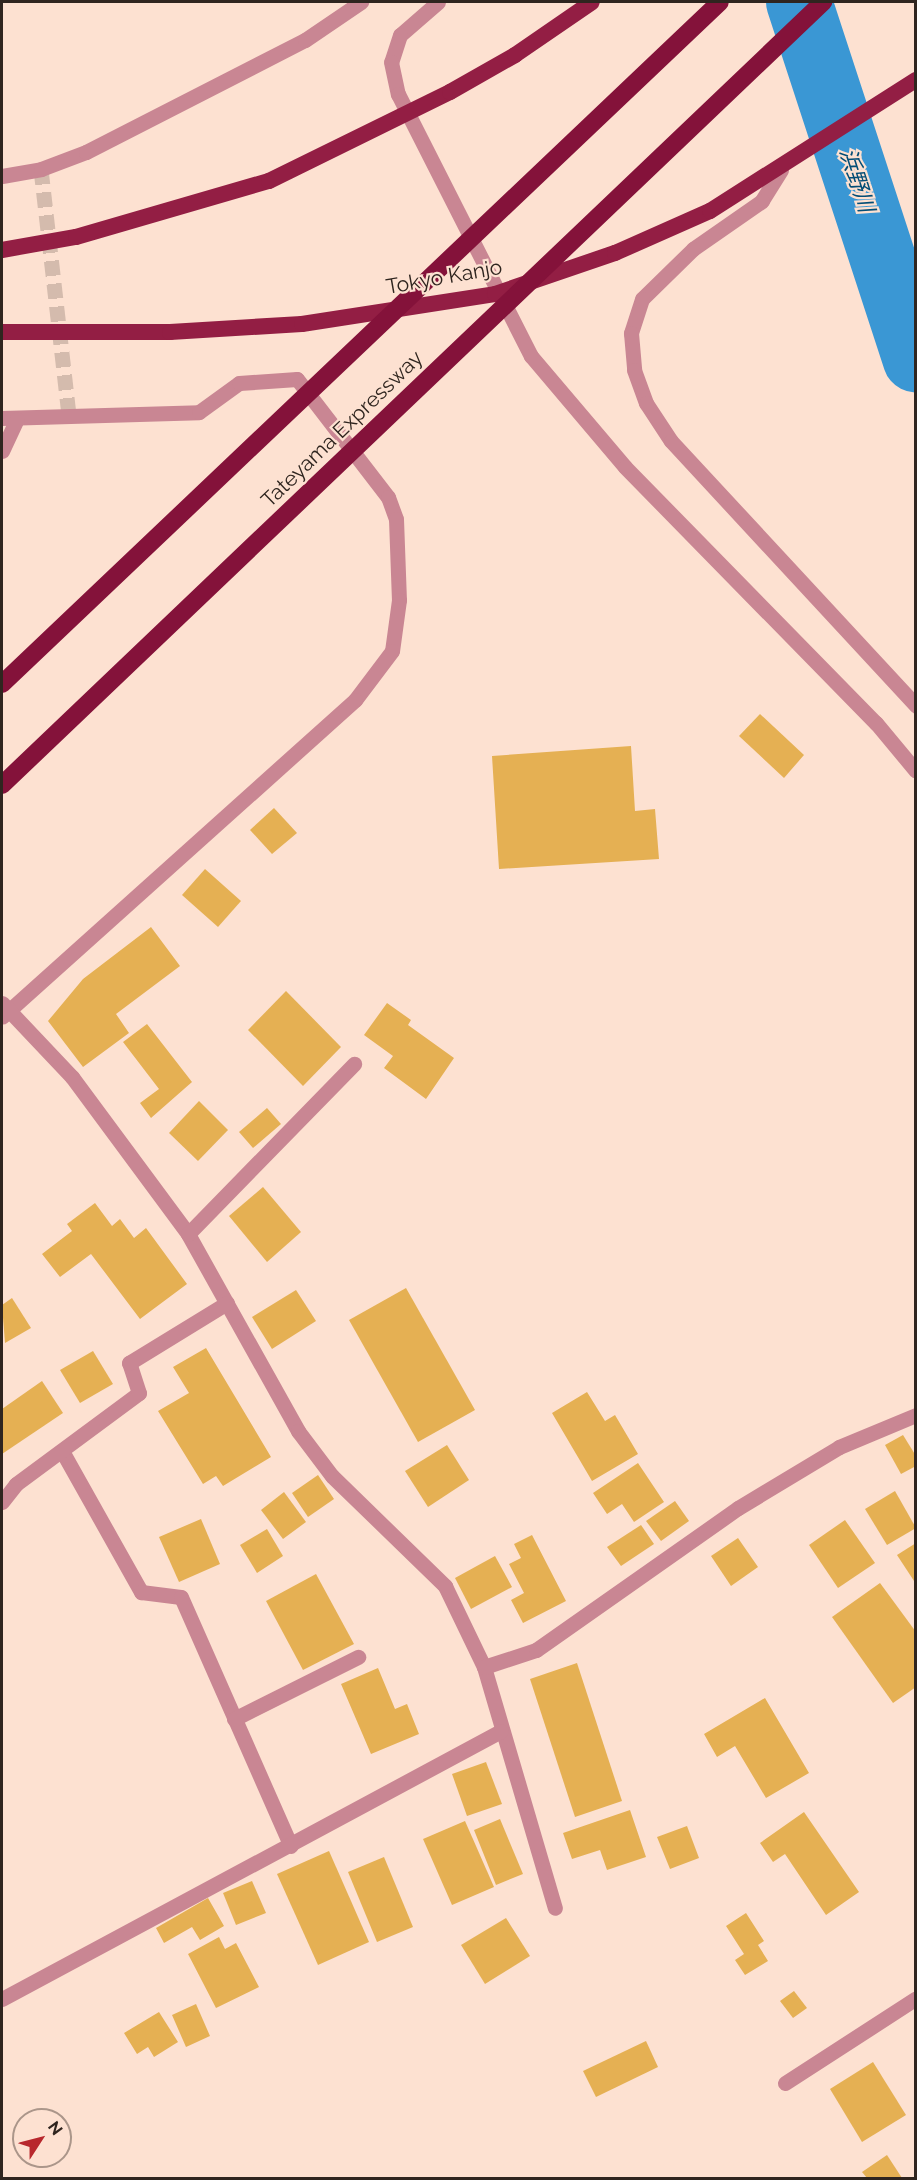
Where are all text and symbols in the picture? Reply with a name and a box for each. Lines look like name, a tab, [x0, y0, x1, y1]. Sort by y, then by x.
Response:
water label: 浜野川	[834, 145, 880, 215]
street label: Tokyo Kanjo	[384, 254, 504, 300]
street label: Tateyama Expressway	[256, 345, 428, 513]
north arrow	[12, 2108, 72, 2168]
text: N	[44, 2118, 67, 2139]

